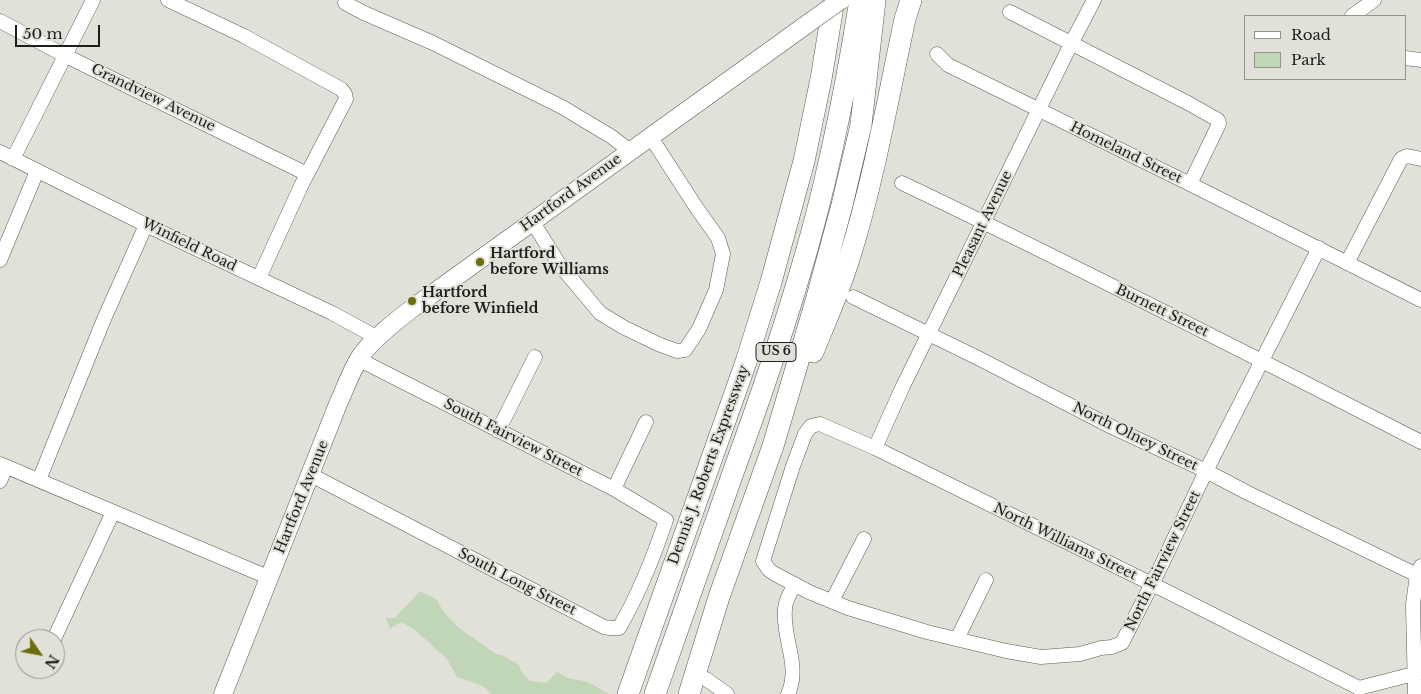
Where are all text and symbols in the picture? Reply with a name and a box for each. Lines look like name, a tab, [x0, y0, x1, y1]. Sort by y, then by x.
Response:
scale bar	[18, 15, 102, 47]
legend	[1244, 15, 1406, 80]
text: 50 m	[23, 24, 63, 43]
text: Road	[1291, 25, 1331, 44]
text: Park	[1291, 50, 1326, 69]
street label: Grandview Avenue	[88, 61, 218, 135]
street label: Homeland Street	[1067, 119, 1185, 187]
street label: Hartford Avenue	[517, 151, 625, 235]
street label: Pleasant Avenue	[950, 168, 1016, 280]
street label: Winfield Road	[139, 215, 239, 275]
place label: Hartford before Williams	[490, 246, 609, 278]
marker: Hartford before Williams	[474, 256, 486, 268]
street label: Burnett Street	[1113, 281, 1211, 341]
place label: Hartford before Winfield	[422, 285, 538, 318]
marker: Hartford before Winfield	[406, 295, 418, 307]
road number: US 6	[756, 342, 796, 362]
street label: Dennis J. Roberts Expressway	[665, 363, 753, 567]
street label: South Fairview Street	[441, 396, 585, 480]
street label: North Olney Street	[1070, 399, 1200, 475]
street label: Hartford Avenue	[272, 438, 332, 556]
street label: North Fairview Street	[1122, 488, 1204, 634]
street label: North Williams Street	[991, 500, 1139, 584]
street label: South Long Street	[455, 545, 579, 619]
north arrow	[15, 629, 65, 679]
text: N	[41, 651, 63, 672]

